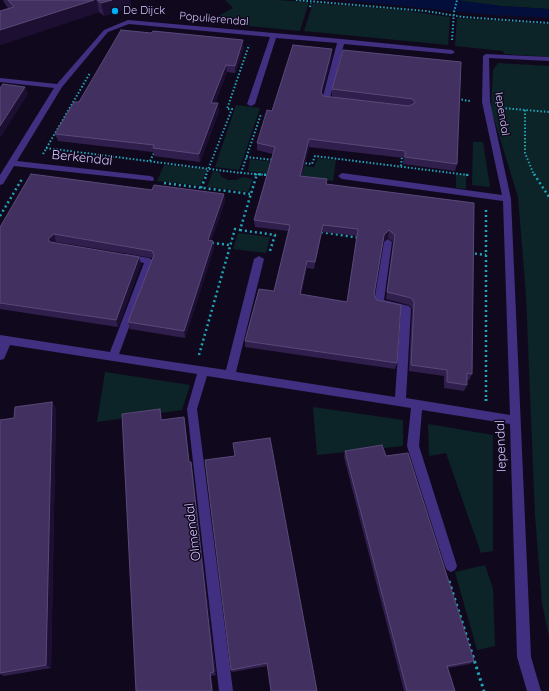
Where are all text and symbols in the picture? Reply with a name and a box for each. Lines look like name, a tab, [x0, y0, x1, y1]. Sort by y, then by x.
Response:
place label: De Dijck	[123, 4, 165, 18]
marker: De Dijck	[110, 6, 120, 16]
street label: Populierendal	[179, 9, 249, 29]
street label: Iependal	[492, 91, 512, 137]
street label: Berkendal	[51, 147, 113, 169]
street label: Iependal	[492, 420, 510, 472]
street label: Olmendal	[182, 502, 204, 562]

